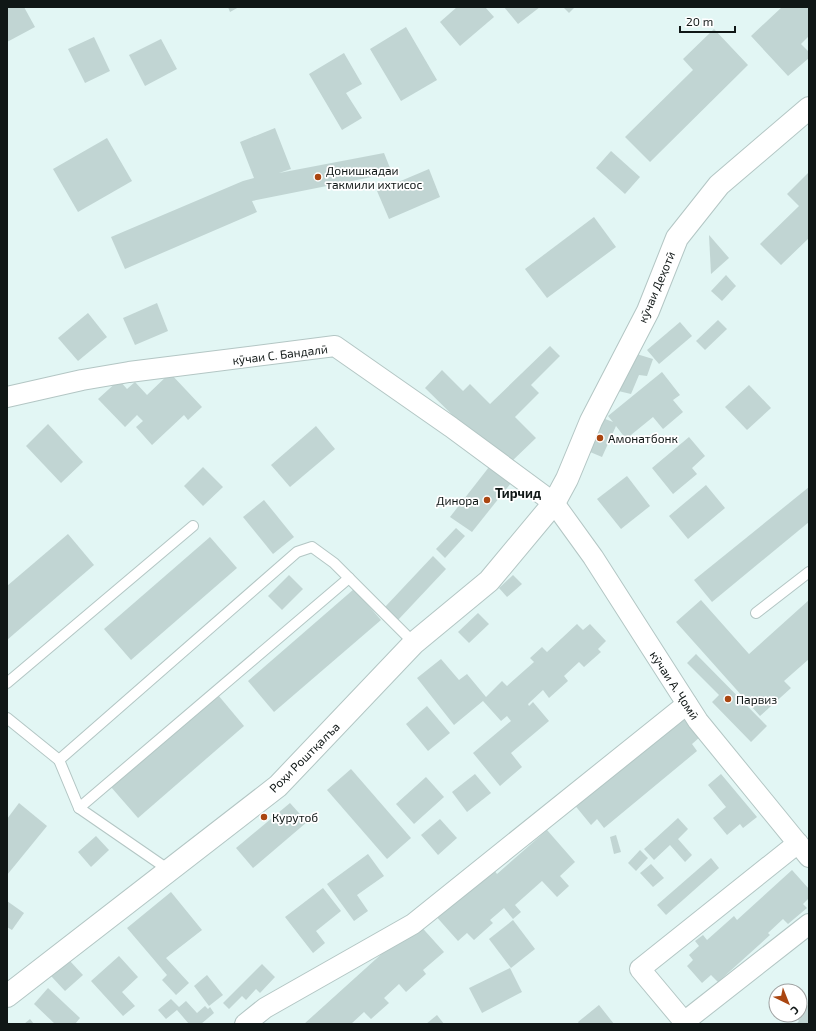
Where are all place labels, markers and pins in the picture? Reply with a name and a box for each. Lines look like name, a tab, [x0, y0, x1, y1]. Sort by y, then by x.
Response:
place label: Донишкадаи такмили ихтисос	[326, 163, 422, 191]
marker: Донишкадаи такмили ихтисос	[313, 172, 323, 182]
place label: Амонатбонк	[608, 431, 678, 445]
marker: Амонатбонк	[595, 433, 605, 443]
place label: Динора	[436, 493, 479, 507]
marker: Динора	[482, 495, 492, 505]
place label: Парвиз	[736, 692, 777, 706]
marker: Парвиз	[723, 694, 733, 704]
place label: Курутоб	[272, 810, 318, 825]
marker: Курутоб	[259, 812, 269, 822]

